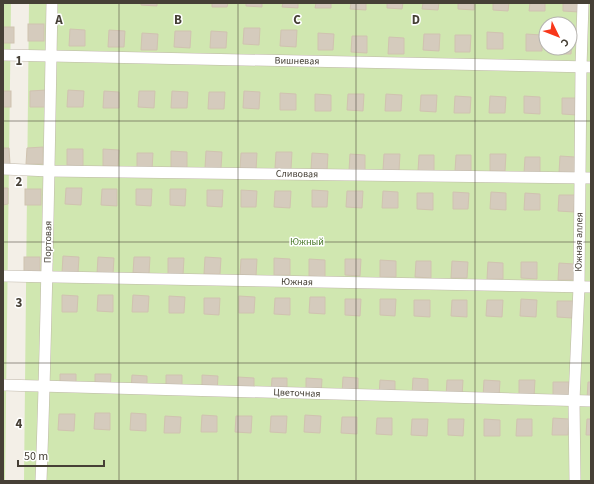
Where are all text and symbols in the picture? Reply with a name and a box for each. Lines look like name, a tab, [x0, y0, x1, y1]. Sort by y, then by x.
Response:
text: A	[54, 11, 63, 29]
text: B	[174, 11, 182, 29]
text: C	[293, 11, 301, 29]
text: D	[412, 11, 420, 29]
north arrow	[538, 16, 578, 56]
text: С	[557, 35, 573, 50]
text: 1	[16, 52, 23, 70]
street label: Вишневая	[274, 54, 320, 68]
street label: Сливовая	[276, 167, 318, 181]
text: 2	[16, 173, 23, 191]
street label: Южная аллея	[571, 212, 587, 272]
street label: Портовая	[41, 221, 55, 263]
park label: Южный	[290, 235, 324, 249]
street label: Южная	[281, 275, 313, 289]
text: 3	[16, 294, 23, 312]
street label: Цветочная	[273, 385, 321, 401]
text: 4	[16, 415, 23, 433]
scale bar	[18, 442, 104, 468]
text: 50 m	[24, 448, 48, 465]

